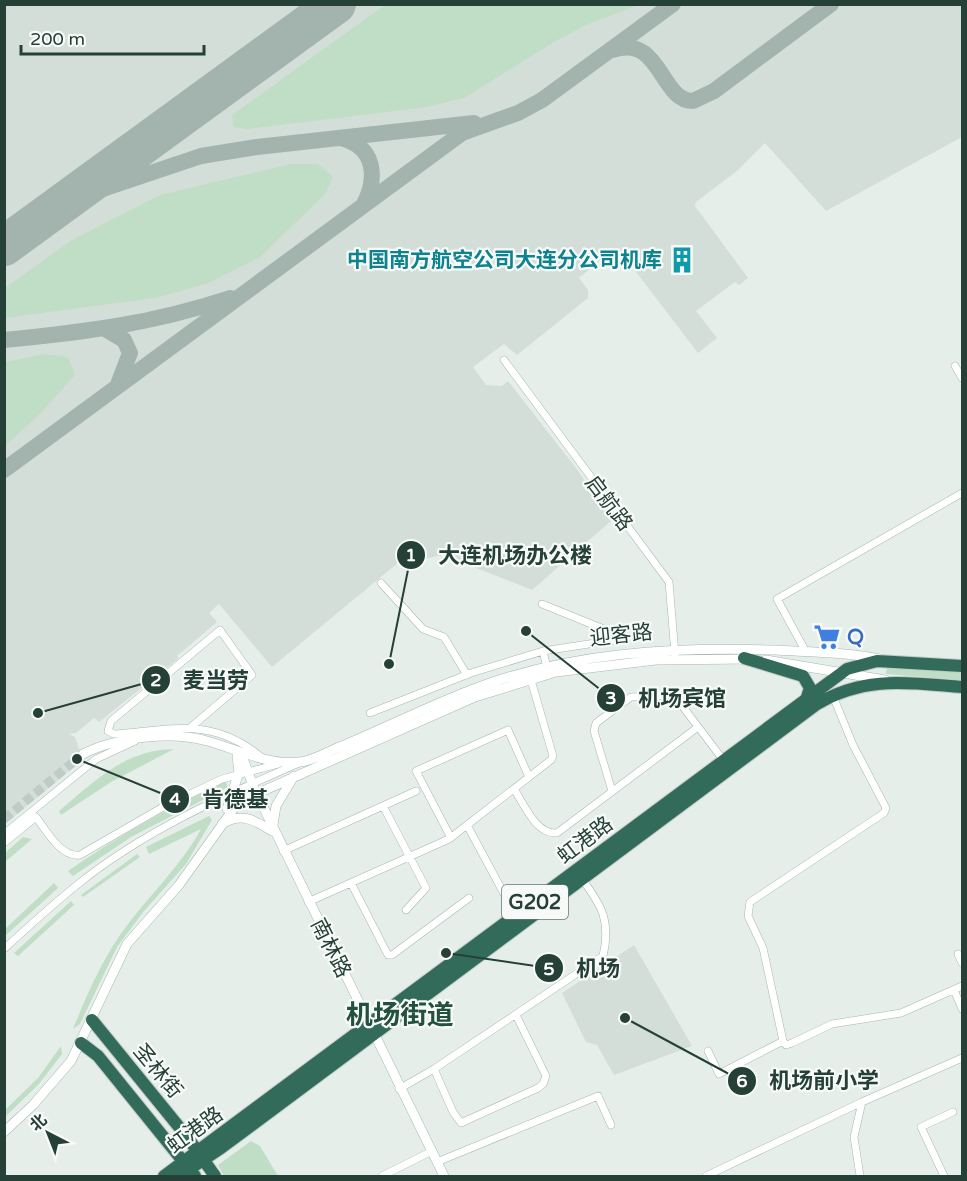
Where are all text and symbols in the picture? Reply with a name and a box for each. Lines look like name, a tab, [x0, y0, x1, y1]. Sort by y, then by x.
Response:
scale bar	[21, 18, 204, 56]
text: 200 m	[30, 28, 85, 50]
building icon: 中国南方航空公司大连分公司机库	[667, 245, 697, 275]
place label: 中国南方航空公司大连分公司机库	[347, 248, 662, 273]
street label: 启航路	[580, 471, 638, 536]
callout: 大连机场办公楼	[396, 535, 604, 575]
text: 大连机场办公楼	[438, 543, 592, 569]
text: 1	[405, 544, 417, 566]
street label: 迎客路	[588, 620, 654, 651]
supermarket icon: Q	[812, 622, 842, 652]
place label: Q	[847, 625, 864, 650]
callout: 麦当劳	[141, 660, 261, 700]
text: 麦当劳	[183, 668, 249, 694]
text: 2	[150, 669, 162, 691]
callout: 机场宾馆	[596, 678, 738, 718]
text: 机场宾馆	[638, 686, 726, 712]
text: 3	[605, 687, 617, 709]
callout: 肯德基	[160, 779, 280, 819]
text: 肯德基	[202, 787, 268, 813]
text: 4	[169, 788, 181, 810]
street label: 虹港路	[553, 811, 618, 869]
road number: G202	[502, 885, 568, 919]
street label: 南林路	[305, 914, 356, 982]
callout: 机场	[534, 948, 632, 988]
text: 机场	[576, 956, 620, 982]
text: 5	[543, 958, 555, 980]
district label: 机场街道	[346, 999, 454, 1032]
street label: 圣林街	[128, 1039, 187, 1103]
callout: 机场前小学	[727, 1061, 891, 1101]
text: 机场前小学	[769, 1068, 879, 1094]
text: 6	[736, 1070, 748, 1092]
street label: 虹港路	[162, 1102, 228, 1159]
north arrow	[18, 1103, 78, 1163]
text: 北	[26, 1110, 51, 1135]

